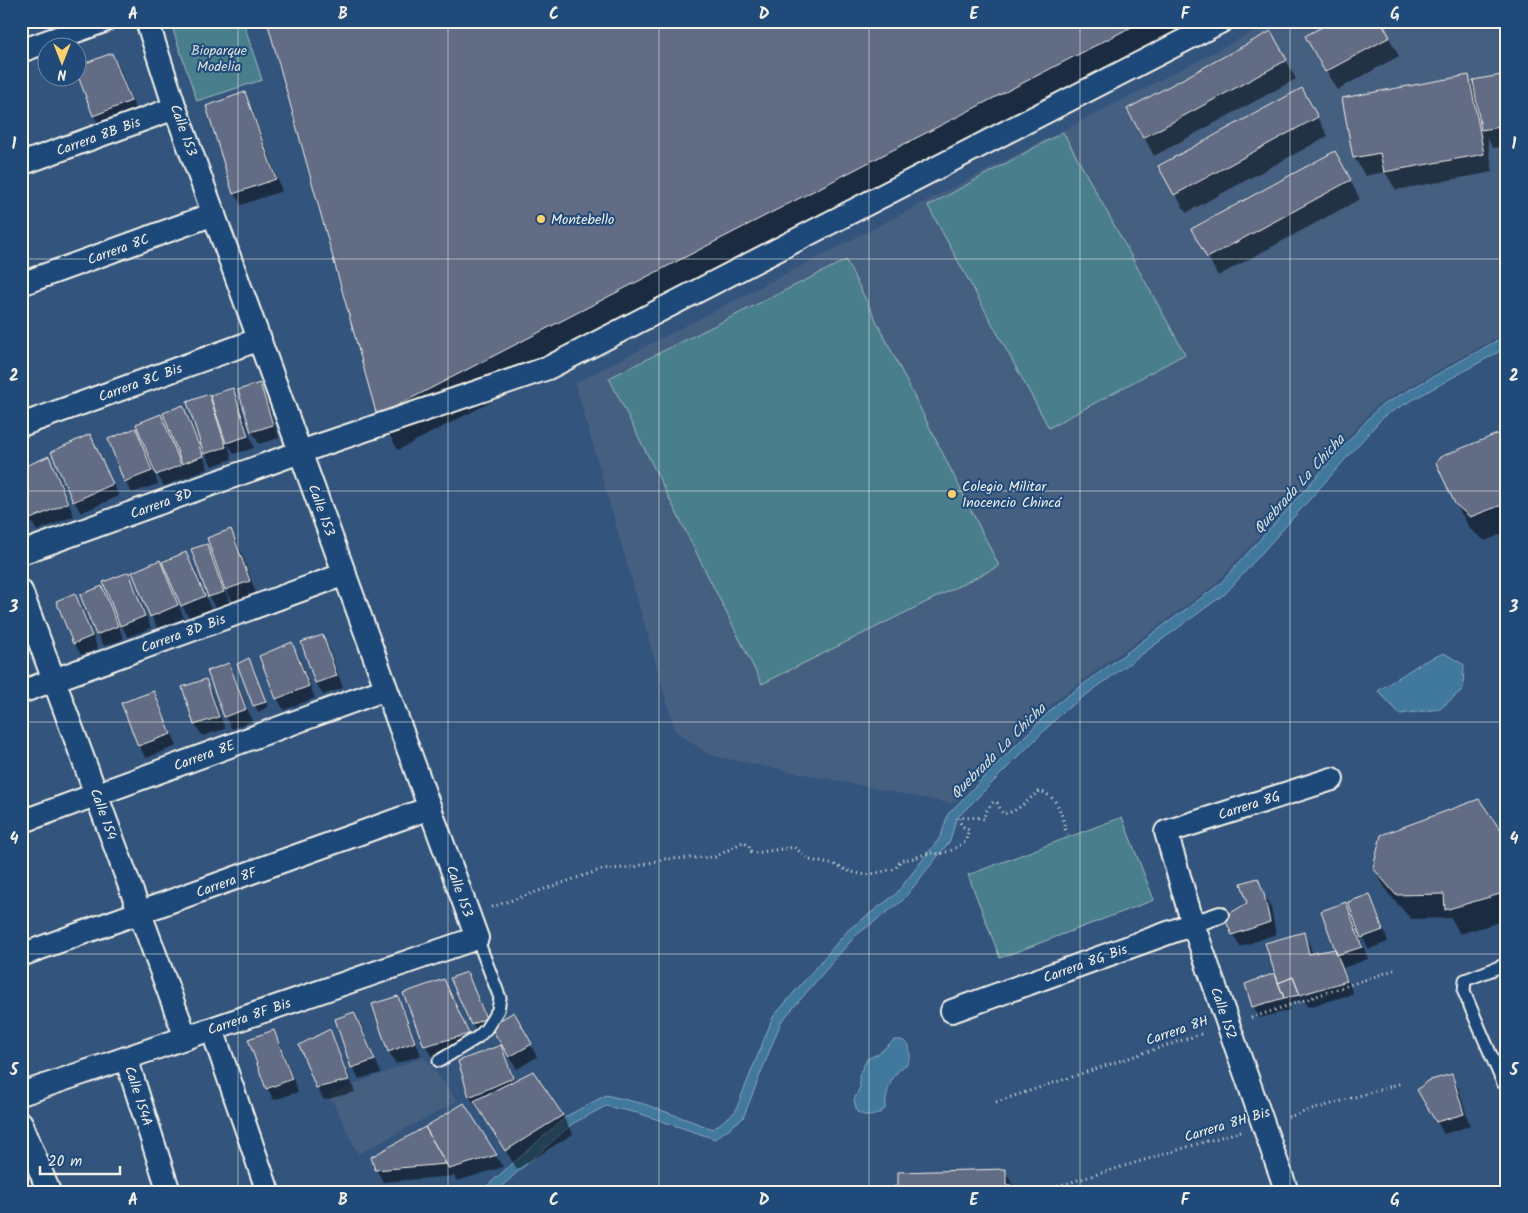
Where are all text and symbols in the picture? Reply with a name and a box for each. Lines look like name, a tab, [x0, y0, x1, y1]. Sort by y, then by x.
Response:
text: A	[128, 2, 138, 27]
text: B	[338, 2, 348, 27]
text: C	[549, 2, 559, 27]
text: D	[759, 2, 770, 27]
text: E	[970, 2, 980, 27]
text: F	[1181, 2, 1191, 27]
text: G	[1390, 2, 1400, 27]
north arrow	[38, 38, 88, 88]
park label: Bioparque Modelia	[191, 40, 248, 78]
text: N	[57, 63, 66, 85]
street label: Calle 153	[164, 101, 203, 159]
street label: Carrera 8B Bis	[53, 111, 144, 162]
text: 1	[12, 132, 17, 157]
text: 1	[1512, 132, 1517, 157]
place label: Montebello	[551, 209, 614, 231]
marker: Montebello	[535, 213, 547, 225]
street label: Carrera 8C	[84, 229, 152, 271]
street label: Carrera 8C Bis	[95, 358, 185, 408]
text: 2	[9, 364, 19, 389]
text: 2	[1509, 364, 1519, 389]
water label: Quebrada La Chicha	[1248, 429, 1352, 540]
place label: Colegio Militar Inocencio Chincá	[962, 476, 1063, 514]
street label: Calle 153	[302, 481, 341, 539]
street label: Carrera 8D	[127, 483, 196, 525]
marker: Colegio Militar Inocencio Chincá	[946, 488, 958, 500]
text: 3	[9, 595, 19, 620]
text: 3	[1509, 595, 1519, 620]
street label: Carrera 8D Bis	[138, 608, 229, 659]
water label: Quebrada La Chicha	[945, 697, 1053, 805]
street label: Carrera 8E	[171, 734, 239, 777]
street label: Calle 154	[84, 786, 123, 843]
street label: Carrera 8G	[1215, 786, 1283, 826]
text: 4	[10, 827, 19, 852]
text: 4	[1510, 827, 1519, 852]
street label: Carrera 8F	[193, 861, 261, 904]
street label: Calle 153	[440, 862, 479, 920]
street label: Carrera 8G Bis	[1040, 939, 1131, 989]
street label: Calle 152	[1204, 984, 1242, 1042]
street label: Carrera 8F Bis	[205, 992, 294, 1041]
street label: Carrera 8H	[1143, 1010, 1212, 1052]
text: 5	[9, 1058, 20, 1083]
text: 5	[1509, 1058, 1520, 1083]
street label: Calle 154A	[118, 1063, 158, 1129]
street label: Carrera 8H Bis	[1182, 1101, 1273, 1148]
scale bar	[40, 1143, 120, 1175]
text: 20 m	[48, 1150, 82, 1174]
text: A	[128, 1188, 138, 1213]
text: B	[338, 1188, 348, 1213]
text: C	[549, 1188, 559, 1213]
text: D	[759, 1188, 770, 1213]
text: E	[970, 1188, 980, 1213]
text: F	[1181, 1188, 1191, 1213]
text: G	[1390, 1188, 1400, 1213]

